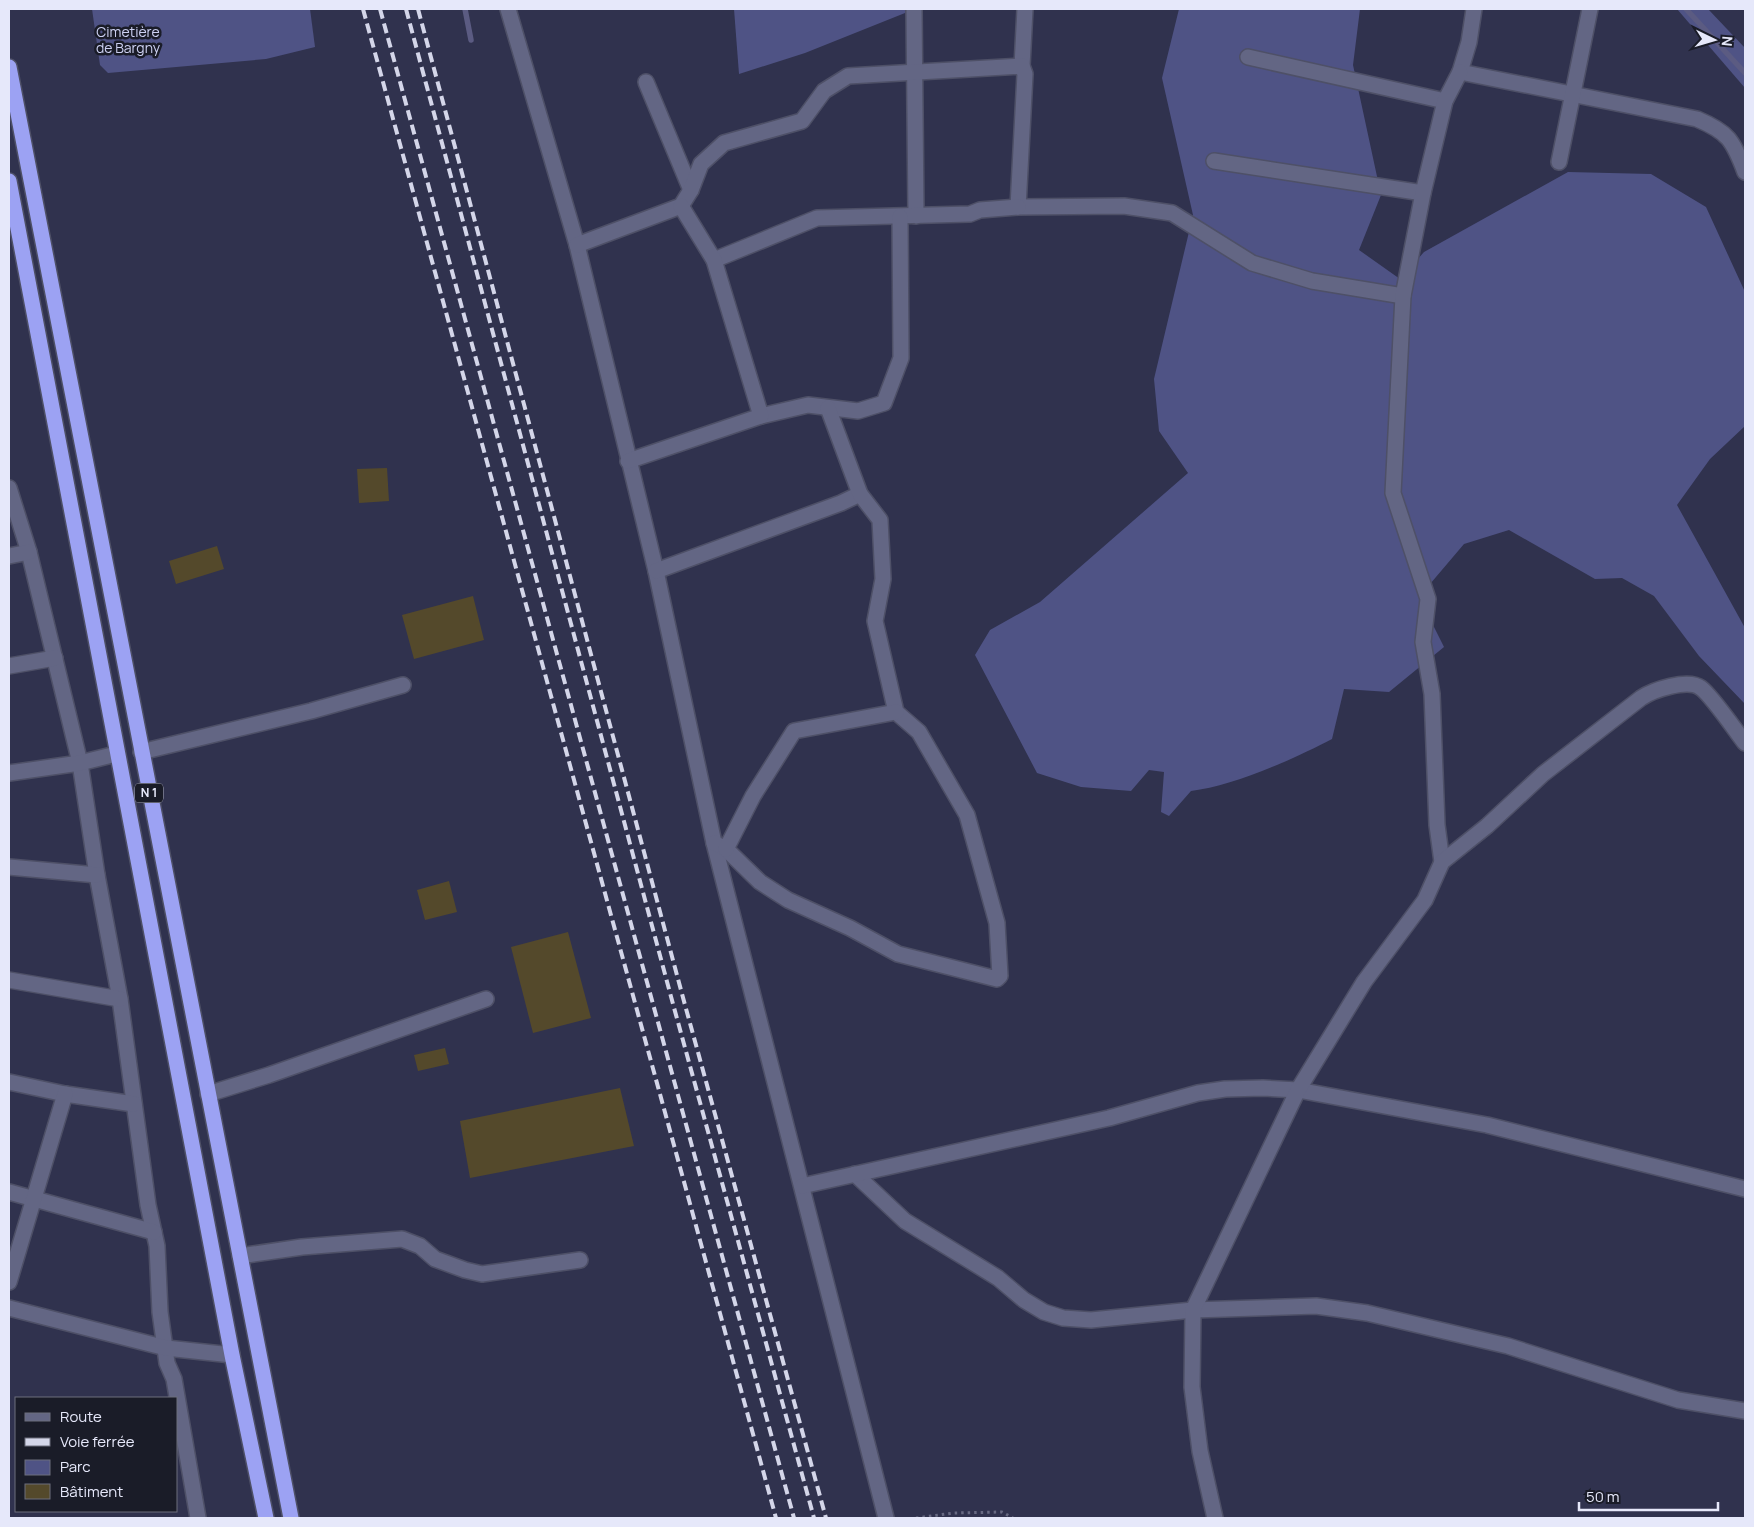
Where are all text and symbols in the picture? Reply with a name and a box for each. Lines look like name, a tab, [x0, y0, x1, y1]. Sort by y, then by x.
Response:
north arrow	[1689, 15, 1739, 65]
park label: Cimetière de Bargny	[96, 22, 161, 57]
text: N	[1718, 35, 1737, 47]
road number: N 1	[135, 784, 163, 802]
legend	[15, 1397, 178, 1512]
text: Route	[60, 1406, 102, 1427]
text: Voie ferrée	[60, 1431, 135, 1452]
text: Parc	[60, 1456, 91, 1477]
scale bar	[1579, 1480, 1718, 1512]
text: Bâtiment	[60, 1481, 123, 1502]
text: 50 m	[1586, 1486, 1620, 1507]

